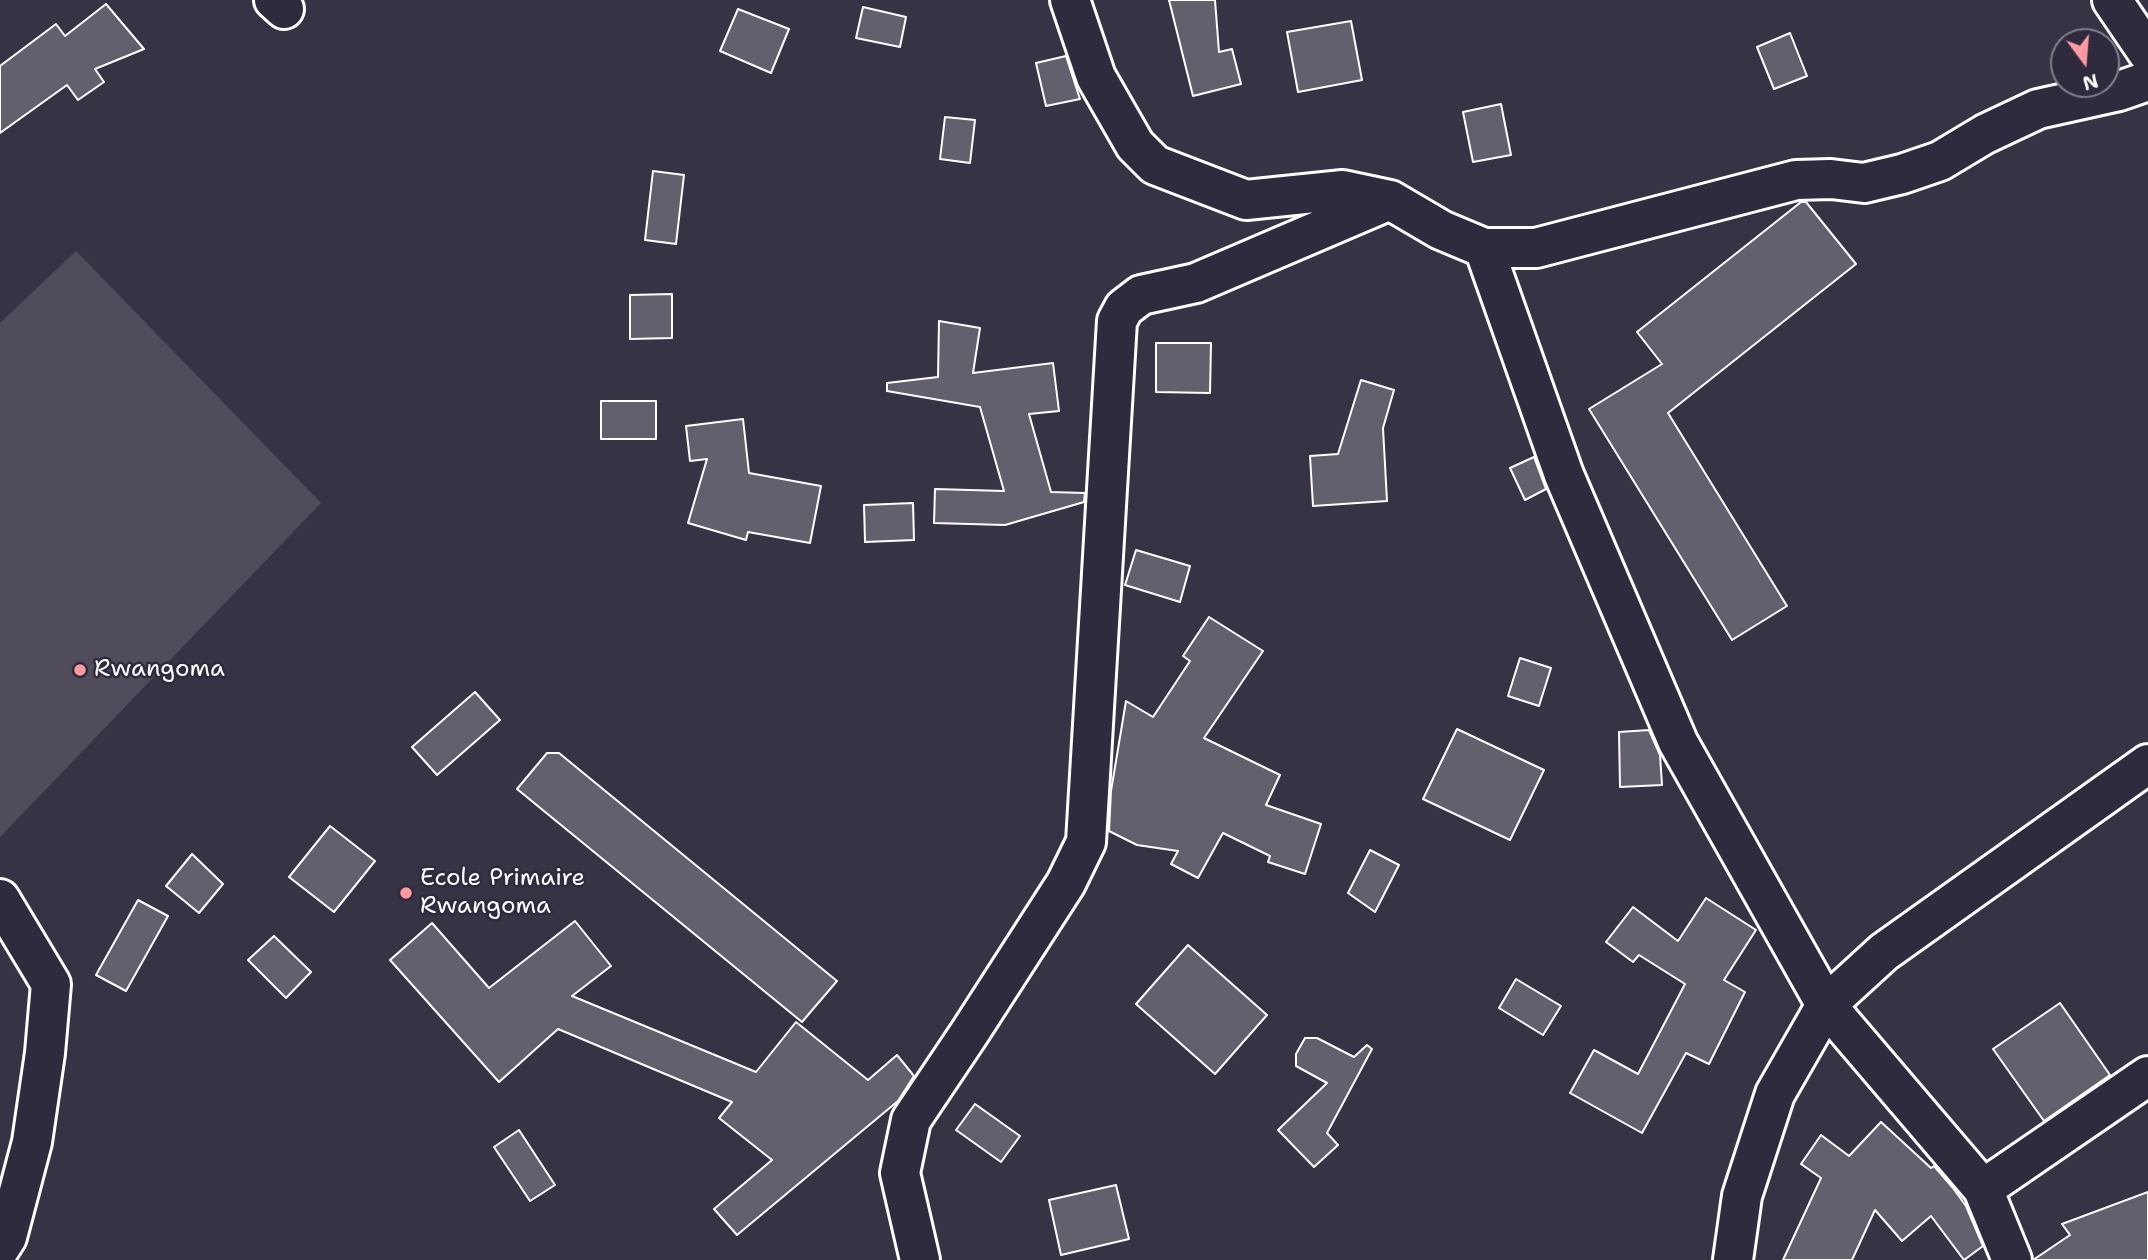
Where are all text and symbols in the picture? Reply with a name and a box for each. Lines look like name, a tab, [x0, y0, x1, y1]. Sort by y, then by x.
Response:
north arrow	[2050, 28, 2120, 98]
text: N	[2080, 68, 2101, 96]
place label: Rwangoma	[94, 656, 225, 684]
marker: Rwangoma	[72, 662, 88, 678]
place label: Ecole Primaire Rwangoma	[420, 865, 585, 921]
marker: Ecole Primaire Rwangoma	[398, 885, 414, 901]

